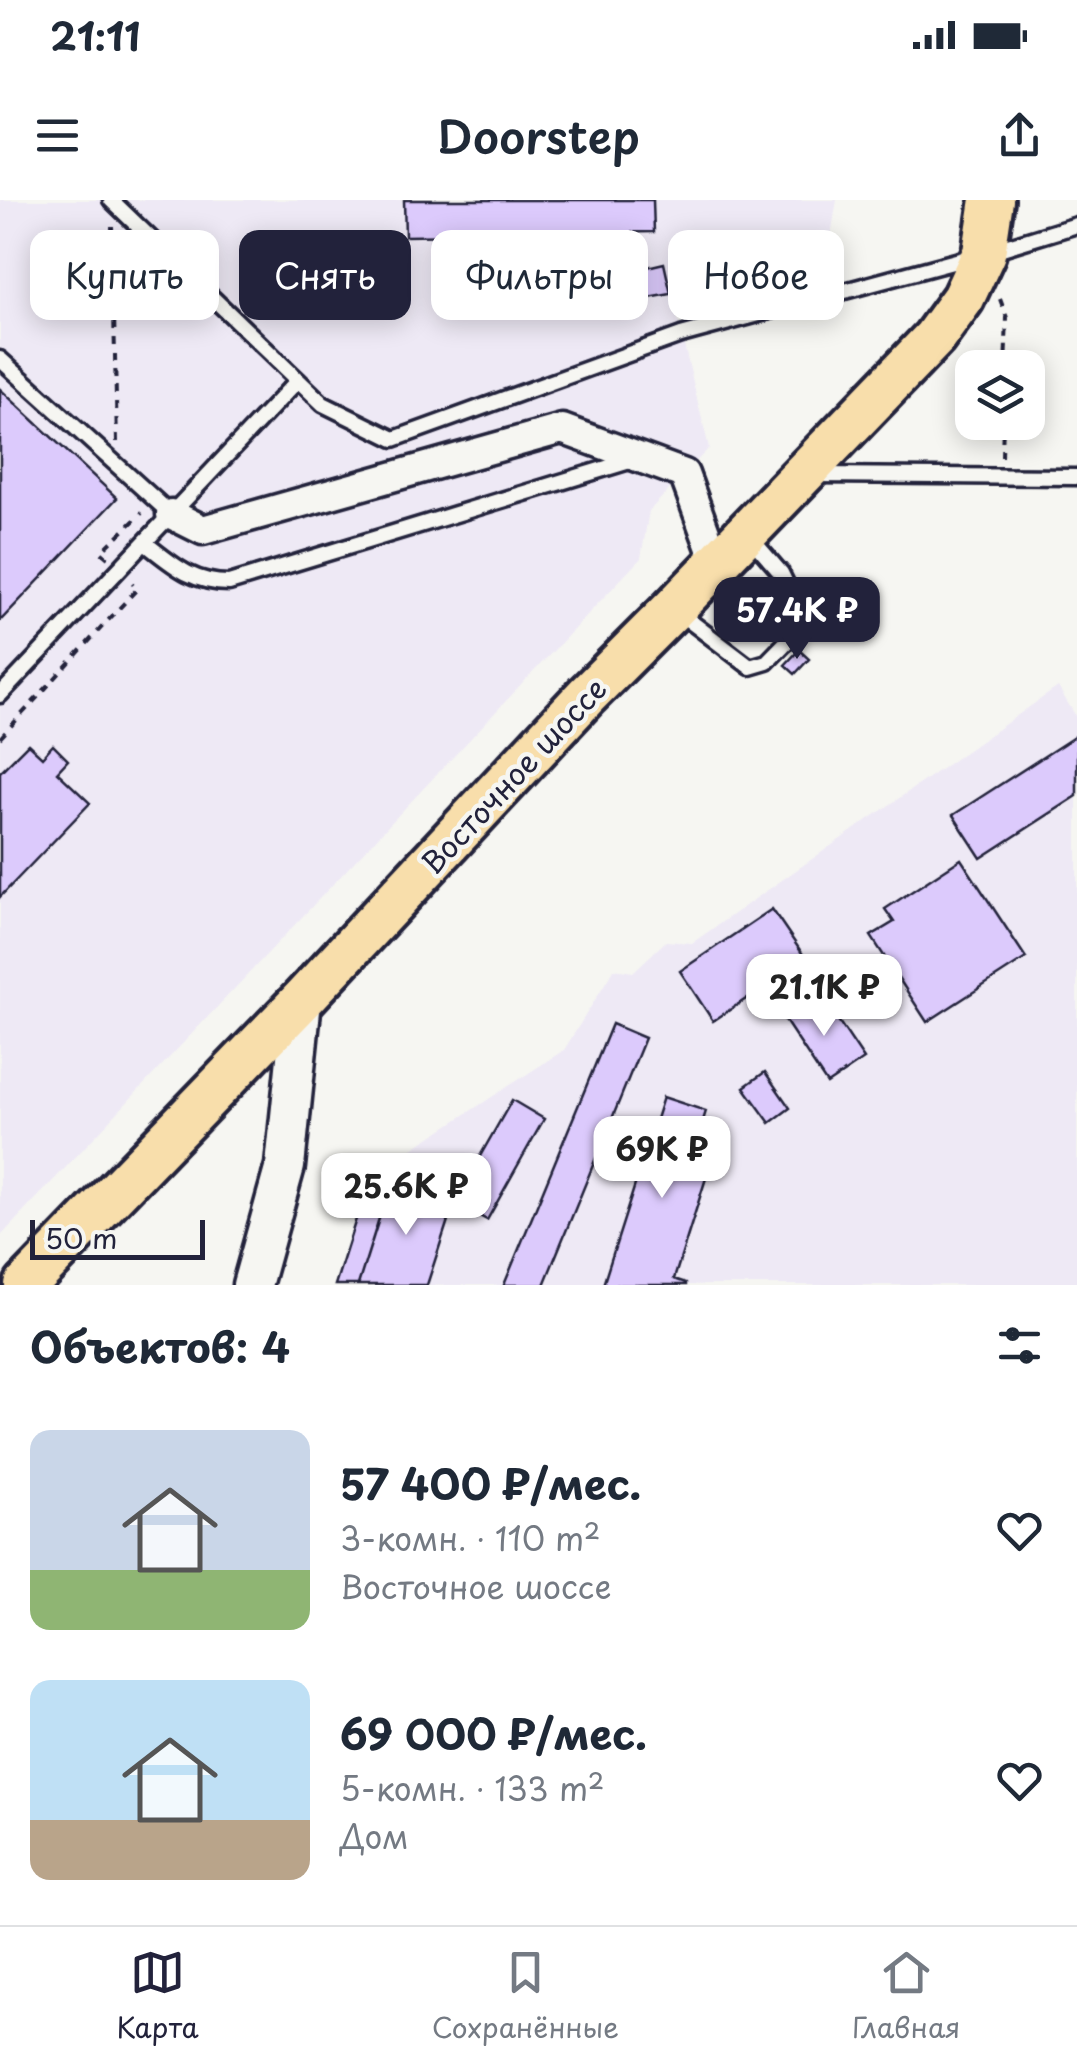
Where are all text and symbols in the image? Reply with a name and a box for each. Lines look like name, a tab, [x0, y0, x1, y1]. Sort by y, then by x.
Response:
text: 21:11	[50, 7, 140, 64]
text: Doorstep	[437, 101, 640, 169]
icon: menu	[30, 108, 85, 163]
icon: share	[992, 108, 1047, 163]
chip: Купить	[30, 230, 219, 320]
chip: Снять	[239, 230, 411, 320]
chip: Фильтры	[431, 230, 648, 320]
chip: Новое	[668, 230, 844, 320]
map controls	[955, 350, 1045, 440]
button: layers	[955, 350, 1045, 440]
pin: 57.4K ₽	[705, 577, 889, 662]
text: 57.4K ₽	[736, 585, 858, 633]
street label: Восточное шоссе	[410, 667, 616, 883]
pin: 21.1K ₽	[732, 954, 916, 1039]
text: 21.1K ₽	[768, 962, 880, 1010]
pin: 69K ₽	[592, 1116, 732, 1201]
text: 69K ₽	[616, 1124, 709, 1172]
pin: 25.6K ₽	[314, 1153, 498, 1238]
text: 25.6K ₽	[343, 1161, 469, 1209]
scale bar	[30, 1215, 205, 1260]
text: 50 m	[45, 1216, 118, 1259]
text: Объектов: 4	[30, 1314, 290, 1377]
icon: filters	[992, 1318, 1047, 1373]
text: 57 400 ₽/мес.	[340, 1451, 641, 1514]
icon: home	[110, 1470, 230, 1590]
icon: heart	[992, 1503, 1047, 1558]
text: 3-комн. · 110 m²	[340, 1514, 600, 1562]
text: Восточное шоссе	[340, 1562, 611, 1610]
text: 69 000 ₽/мес.	[340, 1701, 647, 1764]
icon: home	[110, 1720, 230, 1840]
icon: heart	[992, 1753, 1047, 1808]
text: 5-комн. · 133 m²	[340, 1764, 604, 1812]
text: Дом	[340, 1812, 409, 1860]
tab: Карта	[117, 1945, 199, 2048]
tab: Сохранённые	[432, 1945, 619, 2048]
tab: Главная	[852, 1945, 960, 2048]

